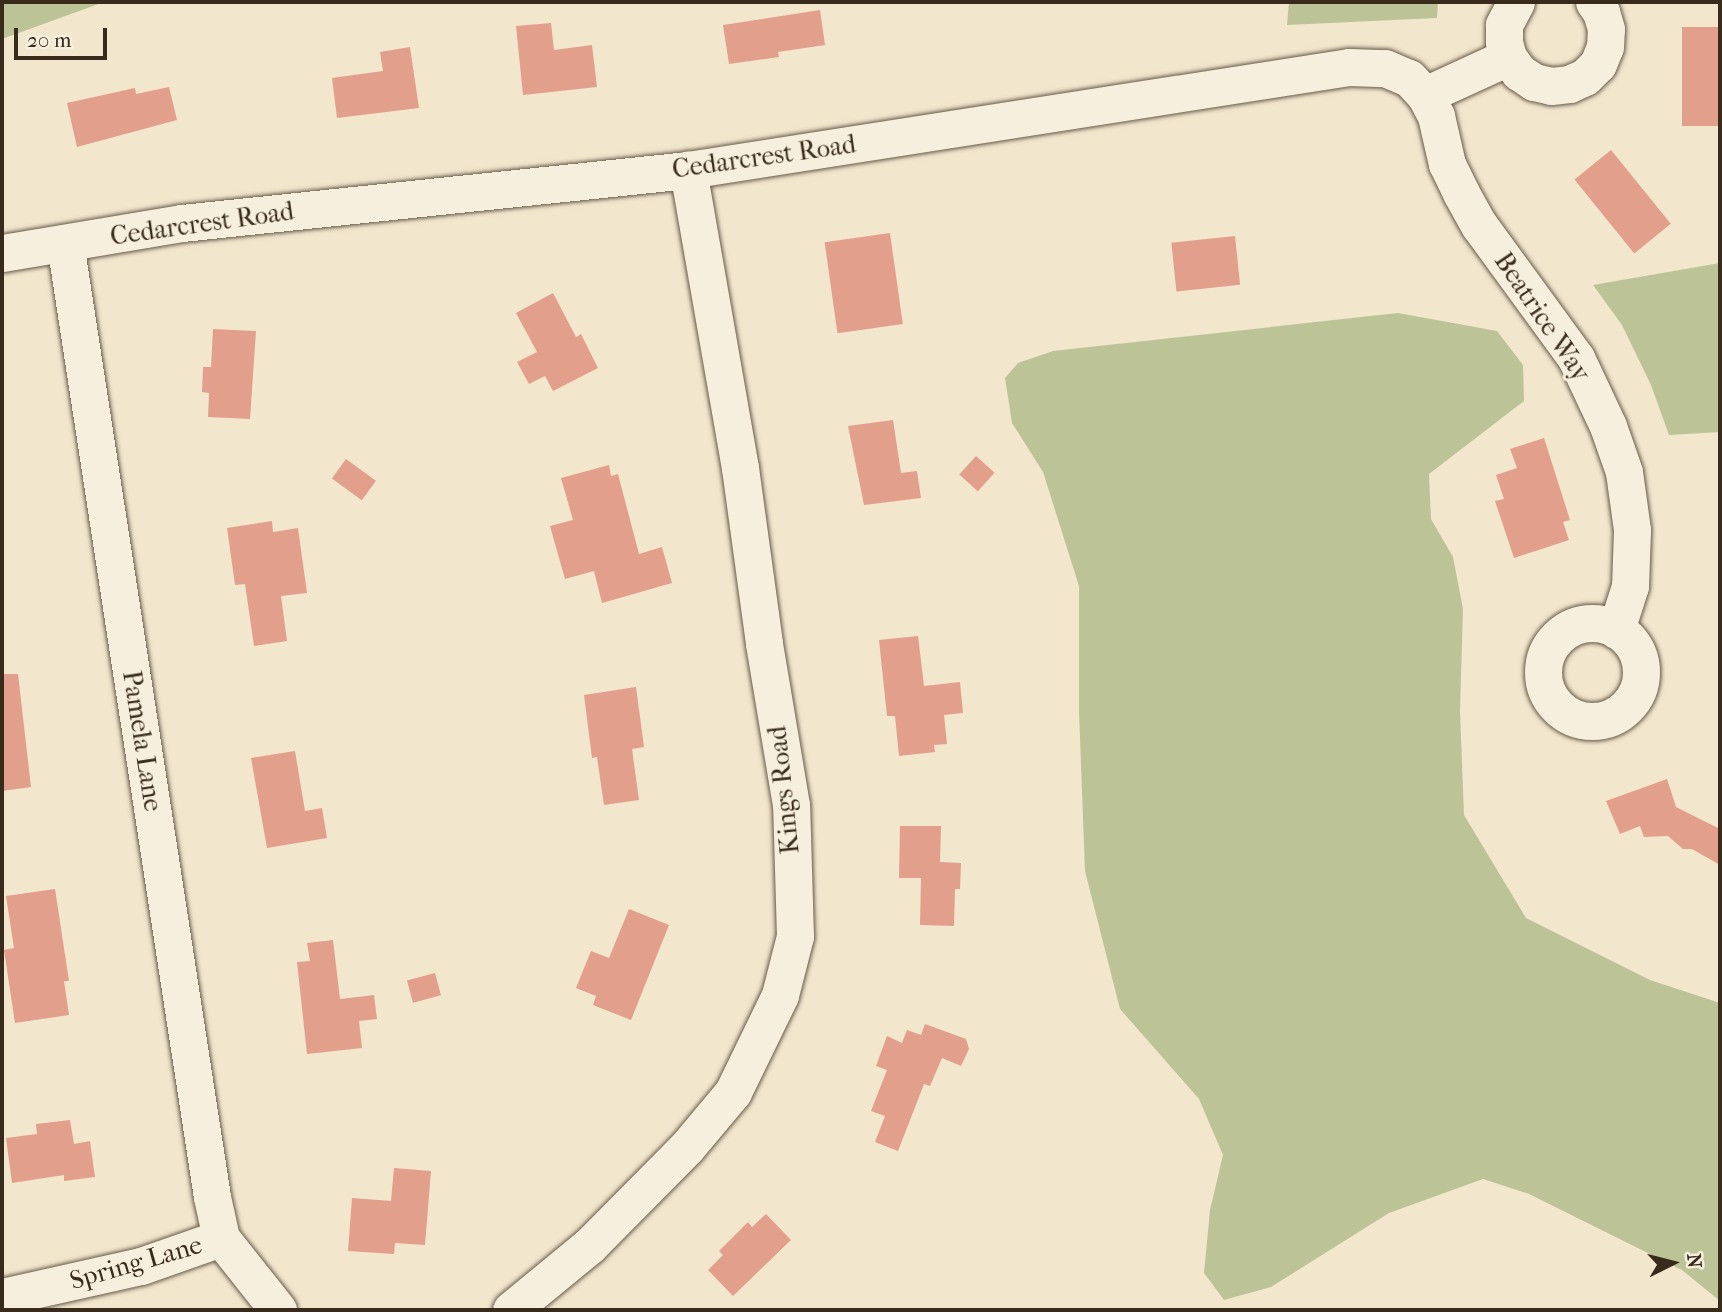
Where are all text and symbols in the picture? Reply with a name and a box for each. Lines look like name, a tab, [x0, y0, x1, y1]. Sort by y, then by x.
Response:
scale bar	[18, 14, 110, 58]
text: 20 m	[27, 28, 71, 52]
street label: Cedarcrest Road	[670, 129, 858, 185]
street label: Cedarcrest Road	[108, 196, 296, 252]
street label: Beatrice Way	[1487, 247, 1597, 387]
street label: Pamela Lane	[115, 668, 169, 814]
street label: Kings Road	[762, 724, 806, 856]
north arrow	[1638, 1228, 1708, 1298]
street label: Spring Lane	[66, 1229, 206, 1297]
text: N	[1682, 1252, 1706, 1269]

